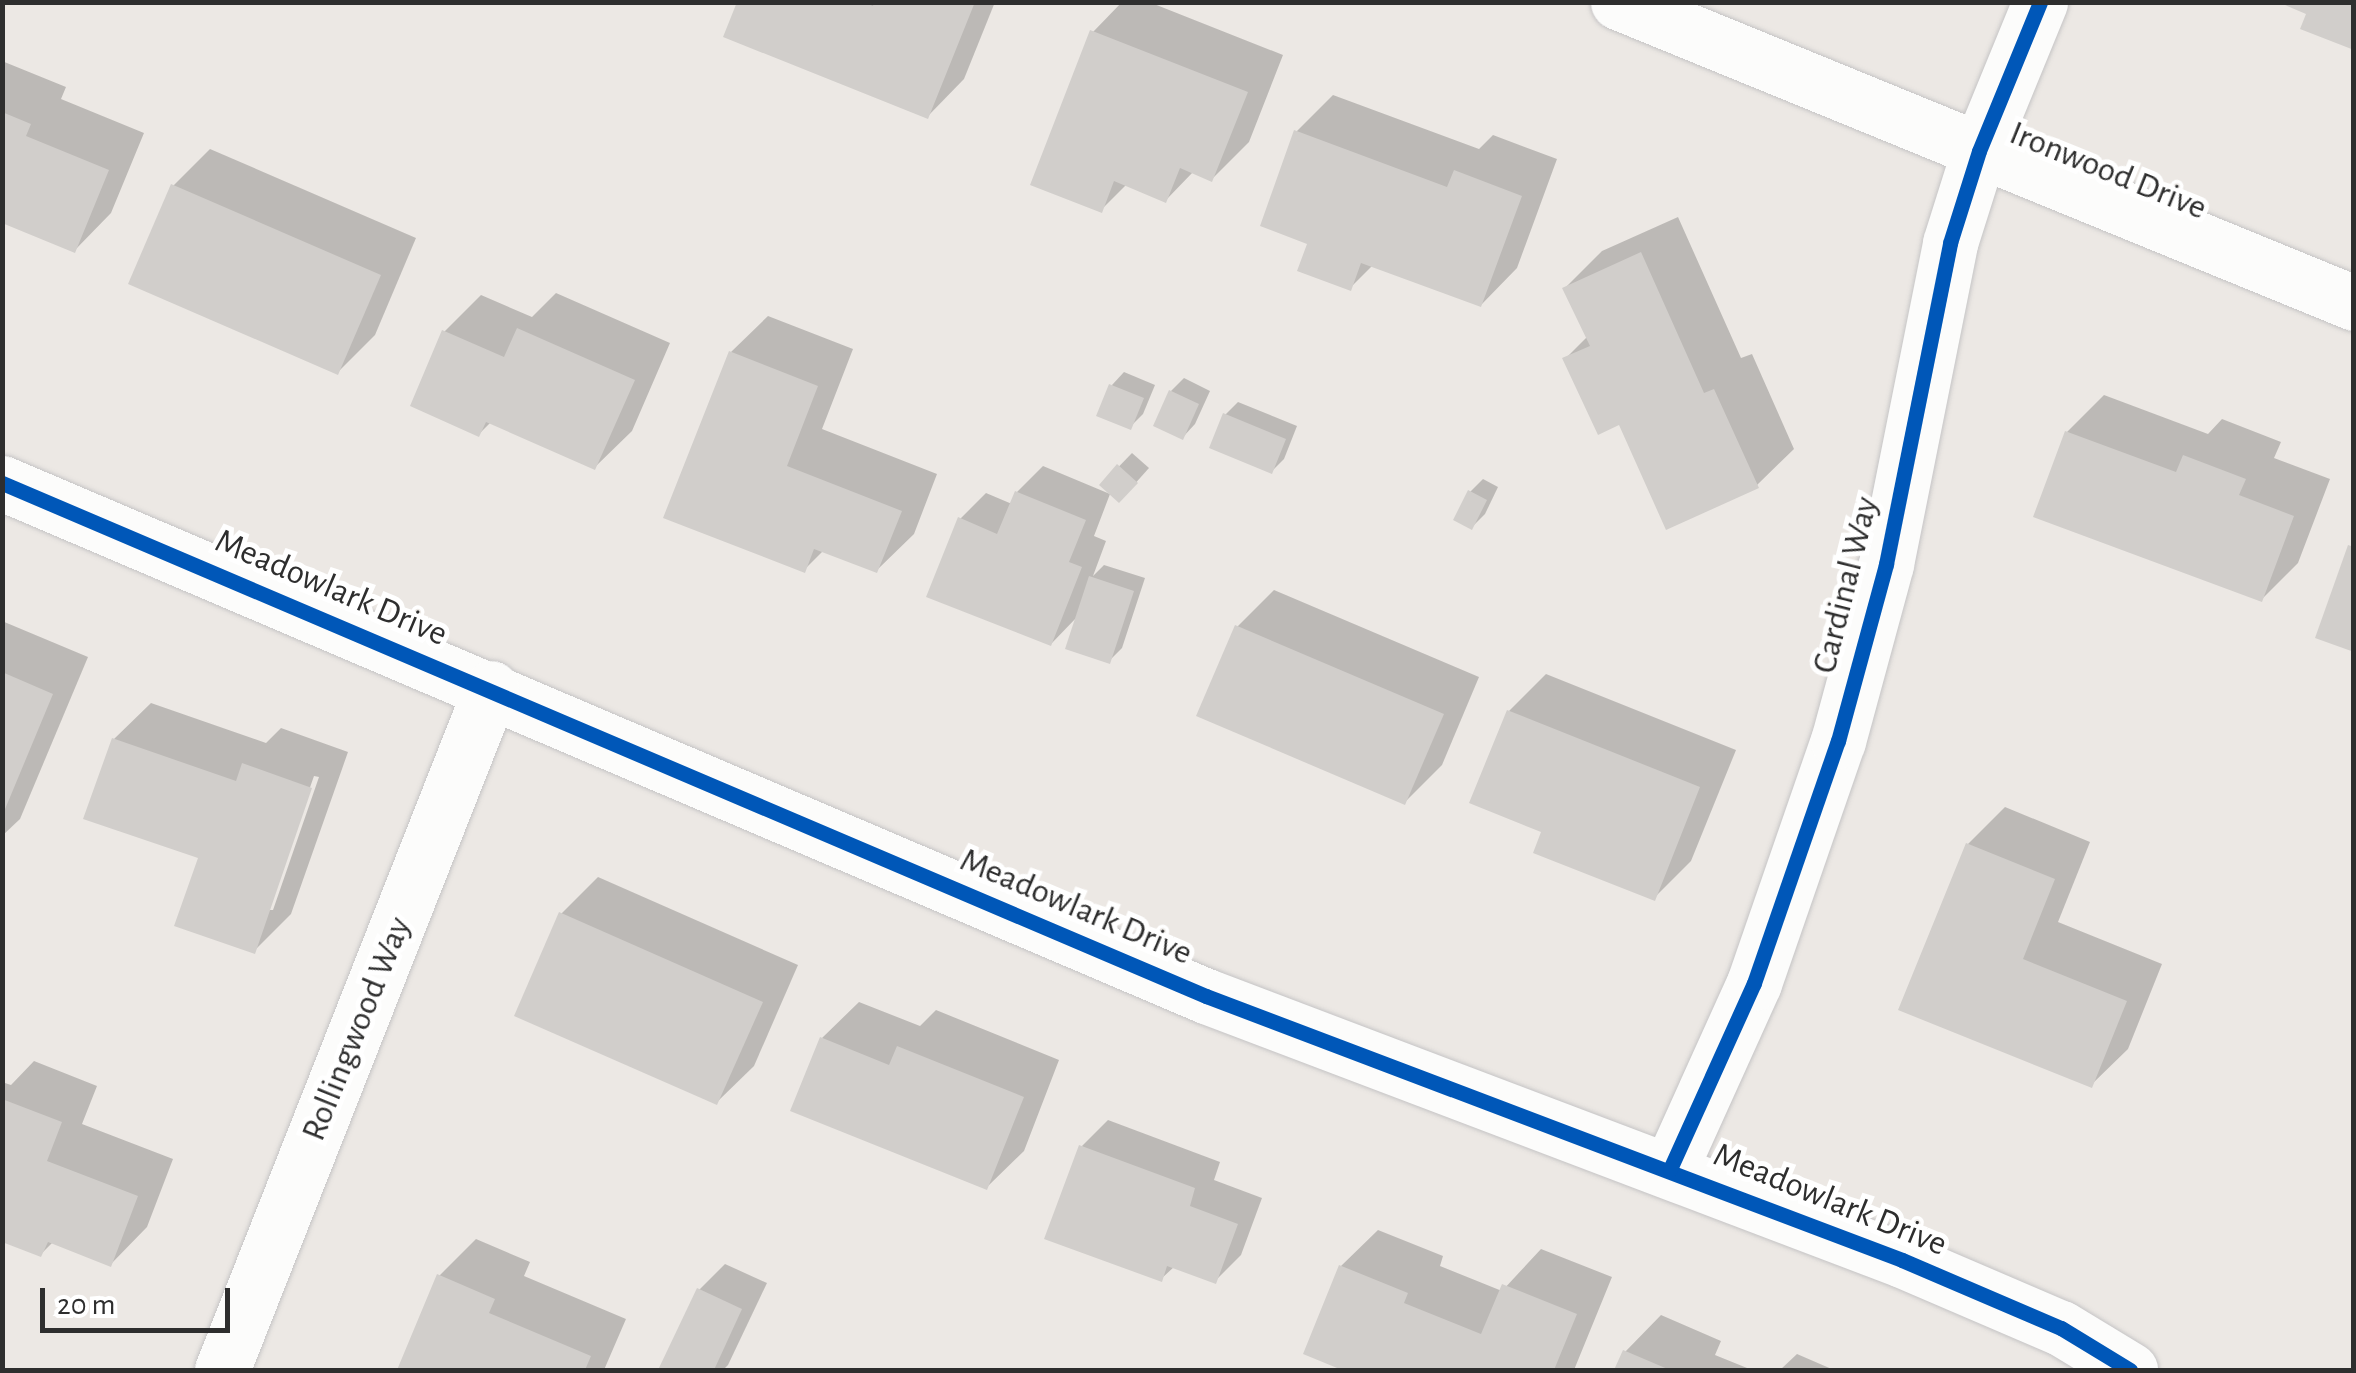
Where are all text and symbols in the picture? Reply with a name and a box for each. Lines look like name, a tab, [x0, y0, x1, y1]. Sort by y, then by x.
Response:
street label: Ironwood Drive	[2003, 112, 2213, 230]
street label: Cardinal Way	[1804, 492, 1888, 678]
street label: Meadowlark Drive	[209, 520, 453, 656]
street label: Meadowlark Drive	[954, 839, 1198, 975]
street label: Rollingwood Way	[293, 911, 421, 1147]
street label: Meadowlark Drive	[1707, 1134, 1953, 1266]
scale bar	[45, 1268, 235, 1330]
text: 20 m	[57, 1290, 115, 1320]

